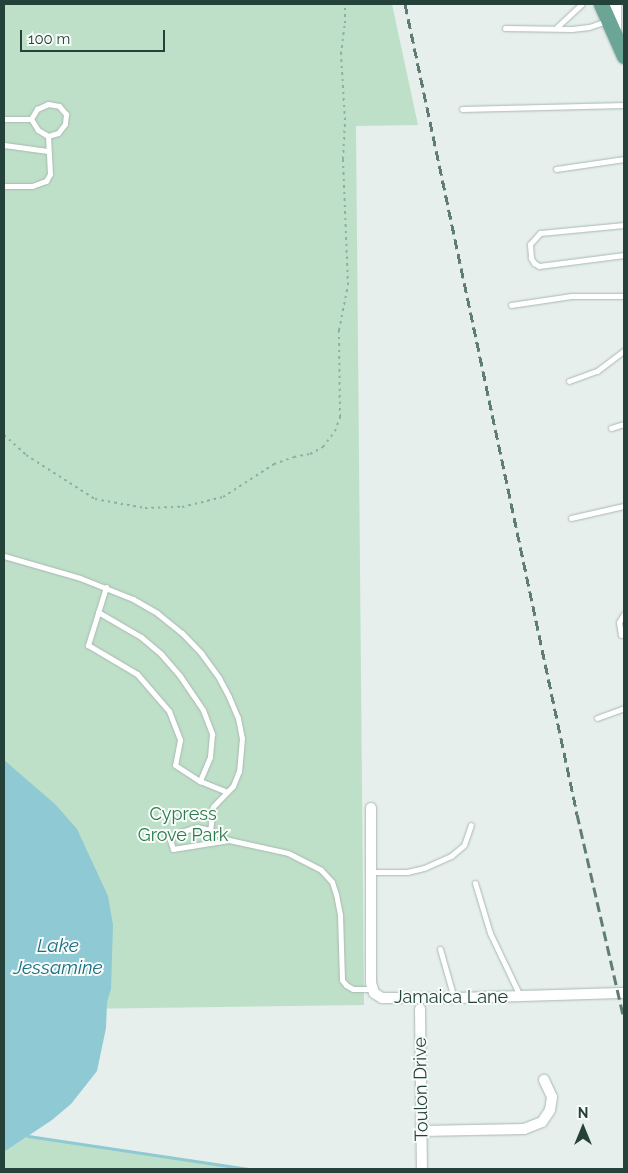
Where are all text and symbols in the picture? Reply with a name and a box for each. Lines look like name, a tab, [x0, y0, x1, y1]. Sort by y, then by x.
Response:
scale bar	[22, 20, 168, 52]
text: 100 m	[28, 30, 70, 48]
park label: Cypress Grove Park	[138, 804, 228, 846]
water label: Lake Jessamine	[13, 935, 103, 979]
street label: Jamaica Lane	[394, 986, 508, 1008]
street label: Toulon Drive	[409, 1037, 433, 1141]
north arrow	[558, 1103, 608, 1153]
text: N	[578, 1105, 588, 1121]

